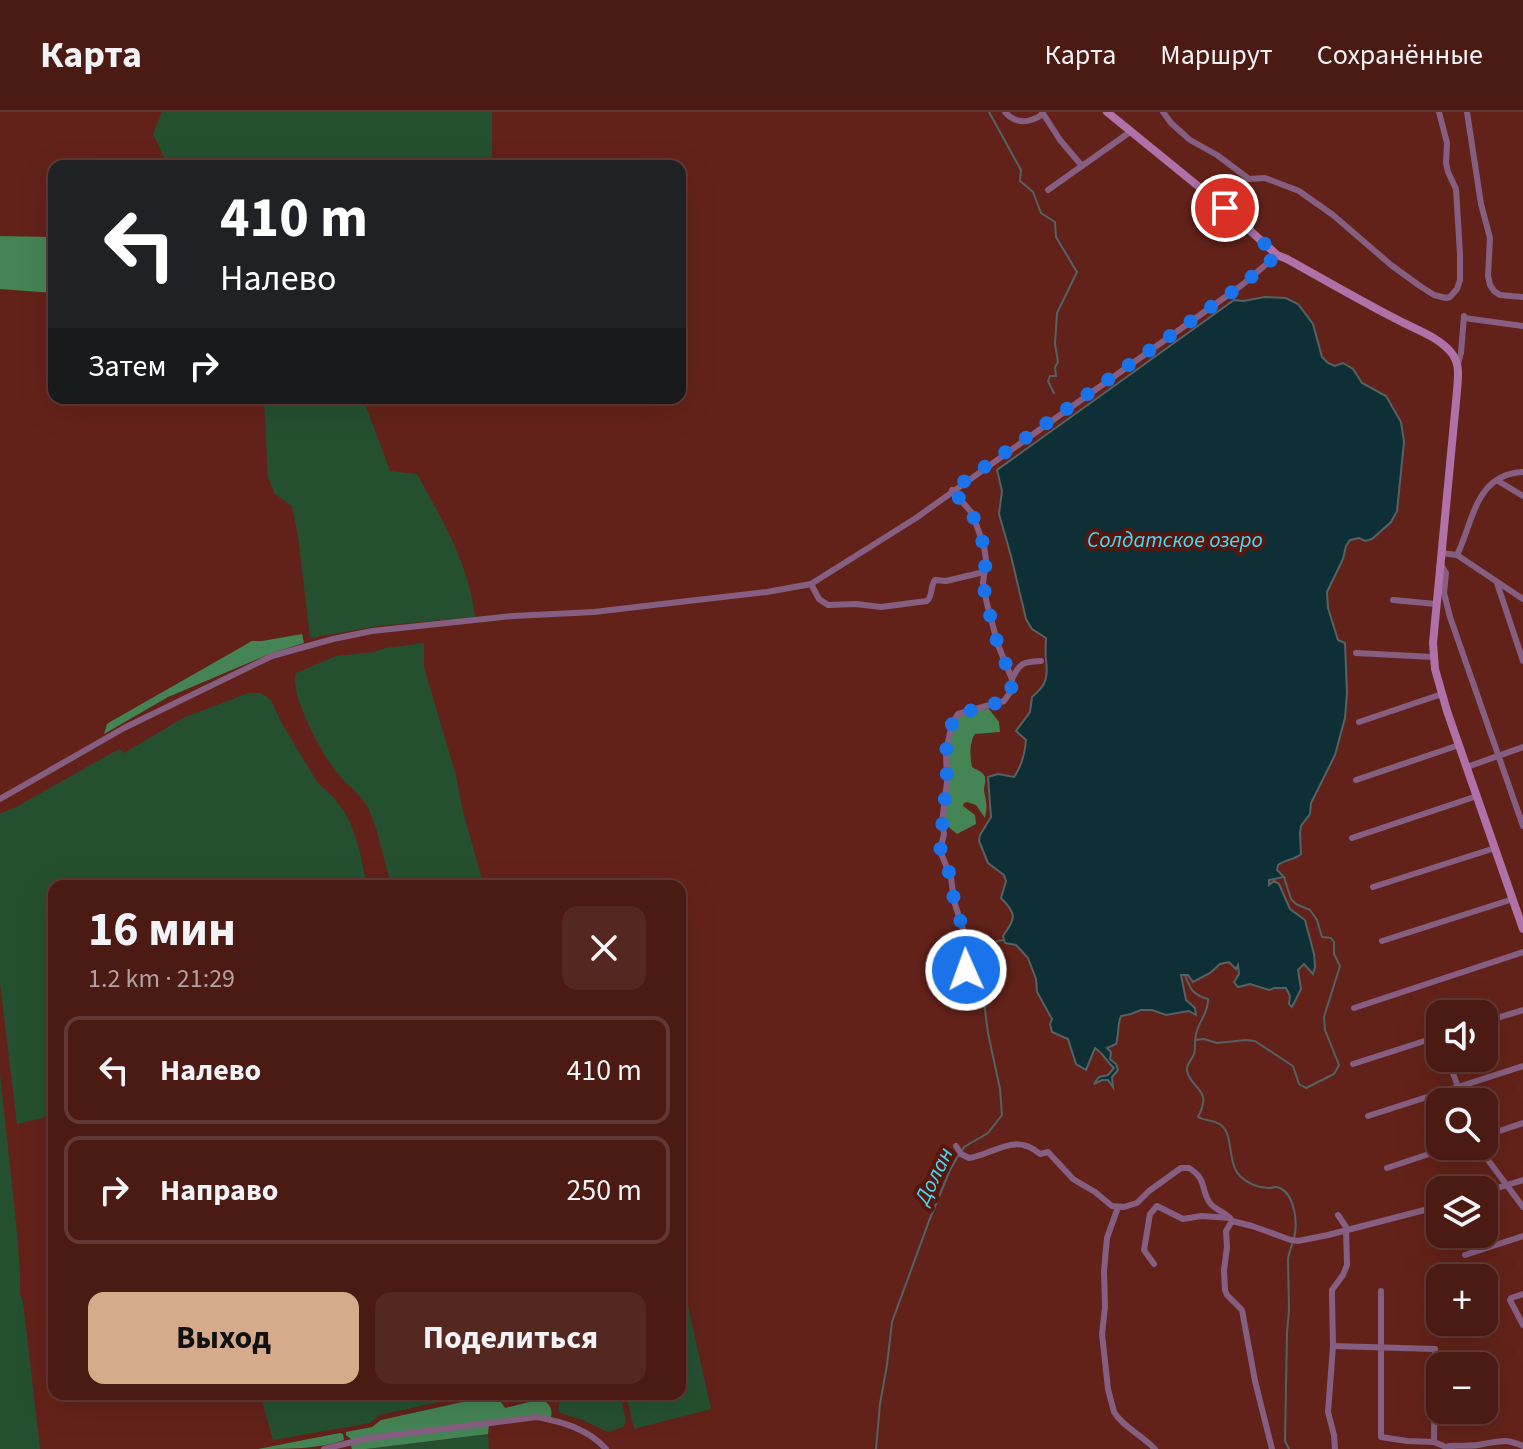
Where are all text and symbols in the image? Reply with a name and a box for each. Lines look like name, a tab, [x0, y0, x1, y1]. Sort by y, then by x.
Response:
text: Карта	[40, 28, 142, 82]
text: Карта	[1045, 35, 1116, 75]
text: Маршрут	[1160, 35, 1273, 75]
text: Сохранённые	[1317, 35, 1483, 75]
pin	[1191, 174, 1259, 242]
text: 410 m	[220, 179, 368, 258]
icon: arrive	[1203, 186, 1247, 230]
icon: left	[88, 192, 192, 296]
text: Налево	[220, 253, 336, 304]
icon: right	[182, 344, 226, 388]
text: Затем	[88, 345, 166, 388]
water label: Солдатское озеро	[1087, 524, 1263, 556]
text: 16 мин	[88, 896, 236, 964]
button: close	[562, 906, 646, 990]
position arrow	[924, 928, 1008, 1012]
text: 1.2 km · 21:29	[88, 960, 235, 997]
map controls	[1426, 1000, 1498, 1424]
button: sound	[1426, 1000, 1498, 1072]
icon: left	[92, 1048, 136, 1092]
text: Налево	[160, 1049, 261, 1092]
text: 410 m	[566, 1049, 642, 1092]
button: search	[1426, 1088, 1498, 1160]
water label: Долан	[906, 1142, 962, 1212]
icon: right	[92, 1168, 136, 1212]
text: Направо	[160, 1169, 278, 1212]
text: 250 m	[566, 1169, 642, 1212]
button: layers	[1426, 1176, 1498, 1248]
button: +	[1426, 1264, 1498, 1336]
button: Выход	[88, 1292, 359, 1384]
button: Поделиться	[375, 1292, 646, 1384]
button: −	[1426, 1352, 1498, 1424]

